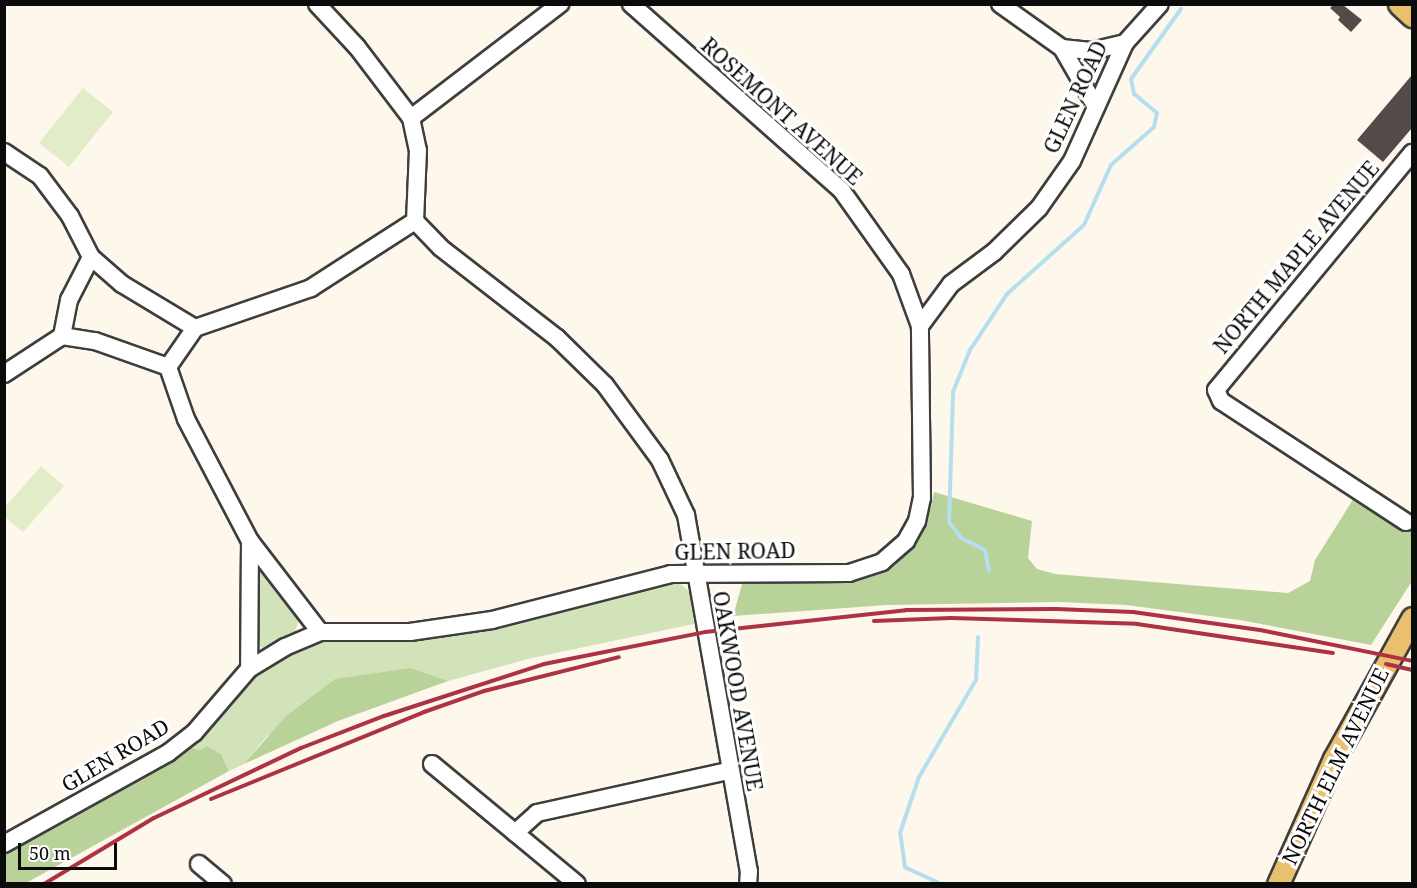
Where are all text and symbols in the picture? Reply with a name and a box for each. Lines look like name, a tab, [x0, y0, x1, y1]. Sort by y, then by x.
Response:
street label: ROSEMONT AVENUE	[696, 32, 868, 190]
street label: GLEN ROAD	[1038, 37, 1112, 157]
street label: NORTH MAPLE AVENUE	[1208, 156, 1384, 358]
street label: GLEN ROAD	[674, 537, 796, 565]
street label: OAKWOOD AVENUE	[708, 589, 768, 793]
street label: NORTH ELM AVENUE	[1276, 663, 1394, 869]
street label: GLEN ROAD	[57, 713, 173, 797]
scale bar	[21, 831, 120, 869]
text: 50 m	[29, 841, 71, 865]

